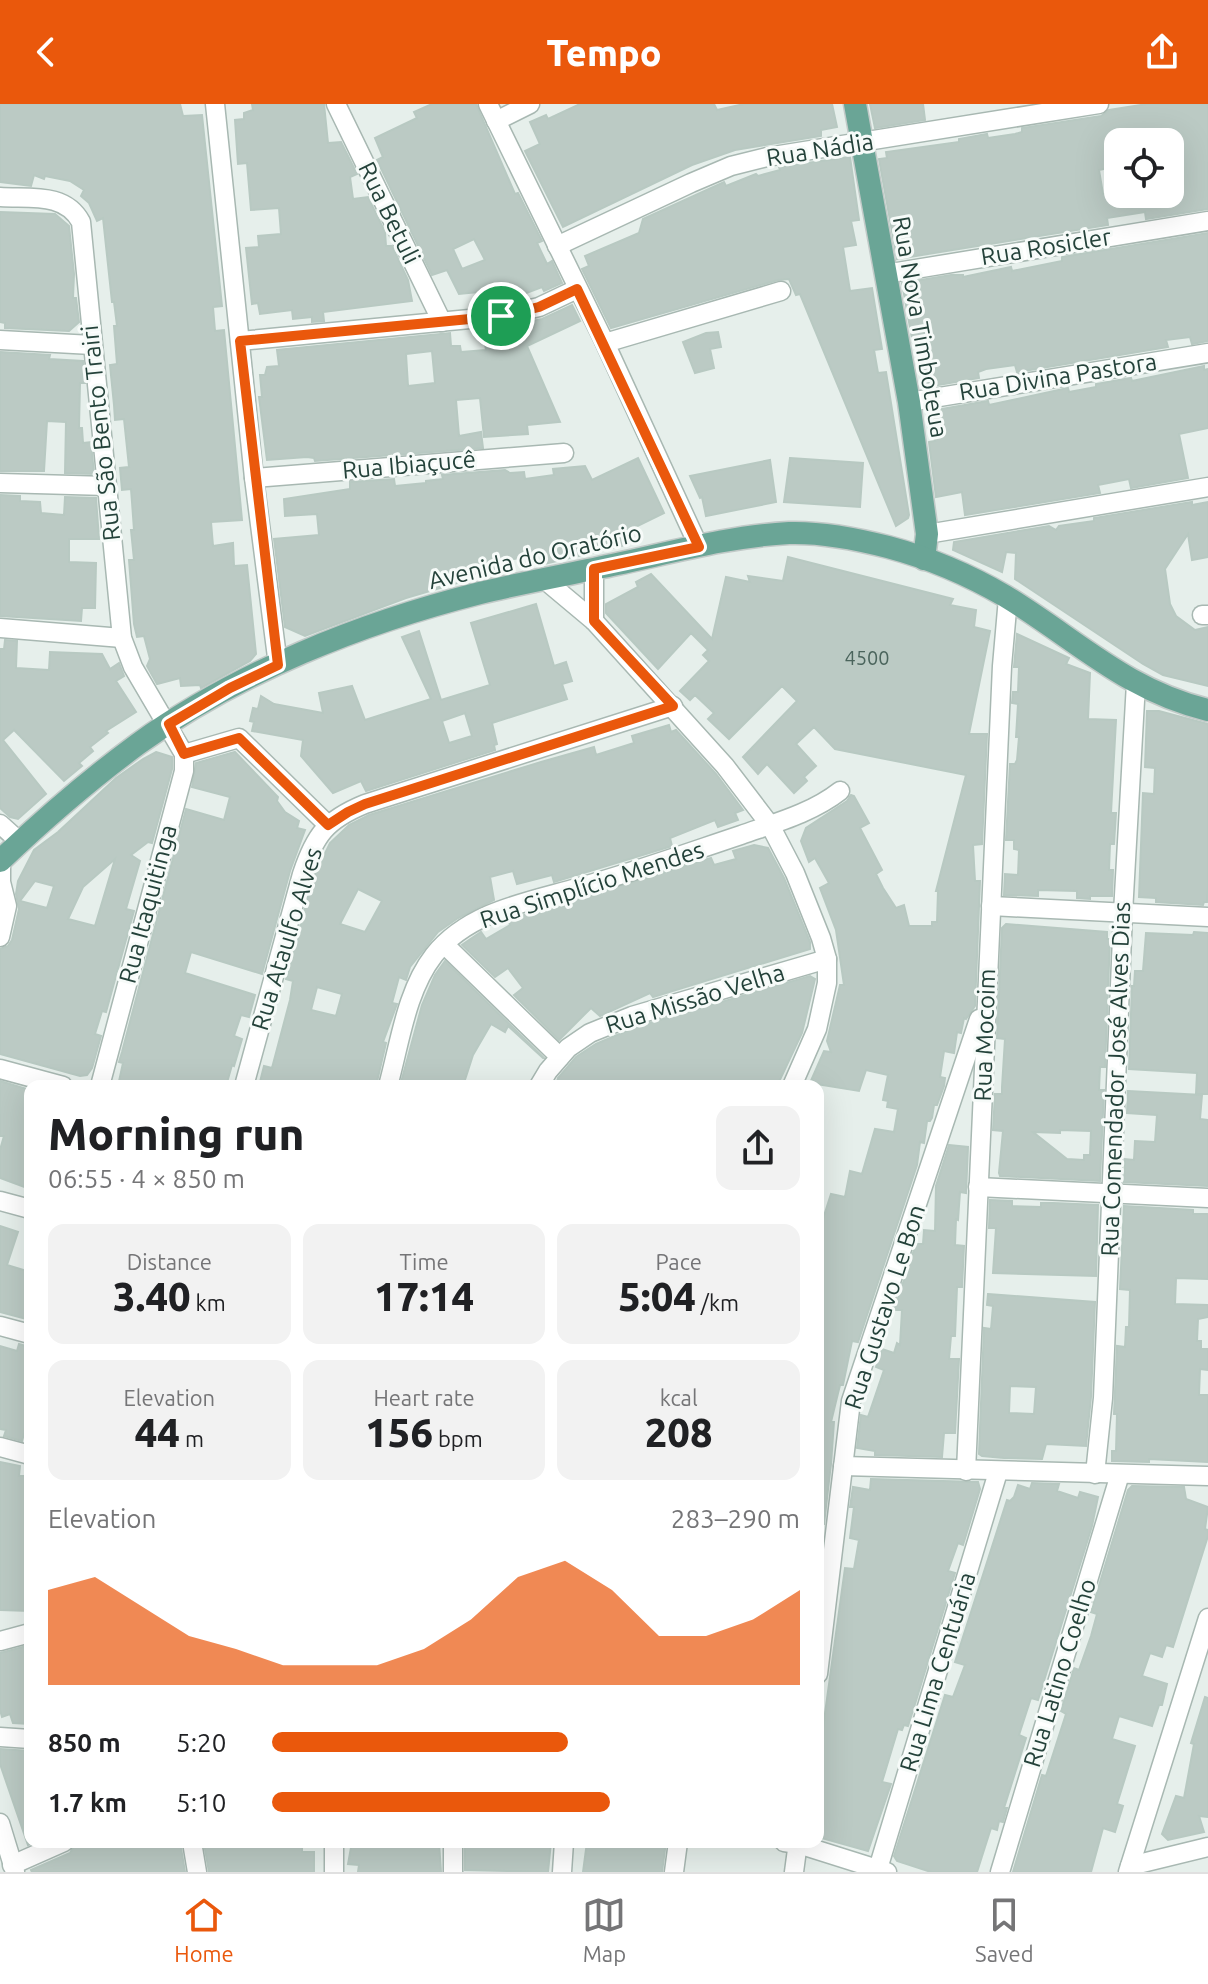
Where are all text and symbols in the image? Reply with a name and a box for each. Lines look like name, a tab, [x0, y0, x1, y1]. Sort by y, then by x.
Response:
icon: back	[24, 30, 68, 74]
icon: share	[1140, 30, 1184, 74]
text: Tempo	[546, 32, 662, 73]
street label: Rua Nádia	[764, 128, 875, 171]
map controls	[1104, 128, 1184, 208]
button: locate	[1104, 128, 1184, 208]
street label: Rua Betuli	[353, 157, 426, 268]
street label: Rua Nova Timboteua	[888, 214, 953, 440]
street label: Rua Rosicler	[979, 223, 1113, 270]
pin	[467, 282, 535, 350]
icon: arrive	[479, 294, 523, 338]
street label: Rua São Bento Trairi	[76, 324, 125, 542]
street label: Rua Divina Pastora	[957, 348, 1159, 405]
street label: Rua Ibiaçucê	[341, 445, 477, 484]
street label: Avenida do Oratório	[426, 519, 644, 594]
house number: 4500	[844, 646, 890, 669]
street label: Rua Itaquitinga	[113, 822, 182, 986]
street label: Rua Simplício Mendes	[476, 836, 707, 933]
street label: Rua Ataulfo Alves	[246, 844, 327, 1033]
street label: Rua Comendador José Alves Dias	[1096, 901, 1135, 1257]
street label: Rua Missão Velha	[602, 958, 788, 1039]
street label: Rua Mocoim	[969, 968, 1000, 1102]
button: share	[716, 1106, 800, 1190]
text: Morning run	[48, 1109, 304, 1158]
text: 06:55 · 4 × 850 m	[48, 1164, 245, 1193]
street label: Rua Gustavo Le Bon	[839, 1201, 930, 1412]
text: Distance	[127, 1249, 212, 1274]
text: Time	[399, 1249, 449, 1274]
text: Pace	[655, 1249, 702, 1274]
text: 3.40	[113, 1274, 191, 1319]
text: 17:14	[374, 1274, 474, 1319]
text: 5:04	[618, 1274, 696, 1319]
text: km	[191, 1290, 226, 1315]
text: /km	[696, 1290, 739, 1315]
text: Elevation	[123, 1385, 215, 1410]
text: Heart rate	[373, 1385, 475, 1410]
text: kcal	[660, 1385, 698, 1410]
text: 44	[135, 1410, 180, 1455]
text: 156	[365, 1410, 433, 1455]
text: 208	[645, 1410, 713, 1455]
text: m	[180, 1426, 204, 1451]
text: bpm	[433, 1426, 483, 1451]
text: Elevation	[48, 1504, 156, 1533]
text: 283–290 m	[671, 1504, 800, 1533]
street label: Rua Lima Centuária	[894, 1569, 981, 1775]
street label: Rua Latino Coelho	[1018, 1575, 1101, 1770]
text: 850 m	[48, 1728, 121, 1757]
text: 5:20	[176, 1728, 226, 1757]
text: 1.7 km	[48, 1788, 127, 1817]
text: 5:10	[176, 1788, 226, 1817]
tab: Home	[174, 1893, 234, 1966]
tab: Map	[582, 1893, 626, 1966]
tab: Saved	[975, 1893, 1034, 1966]

